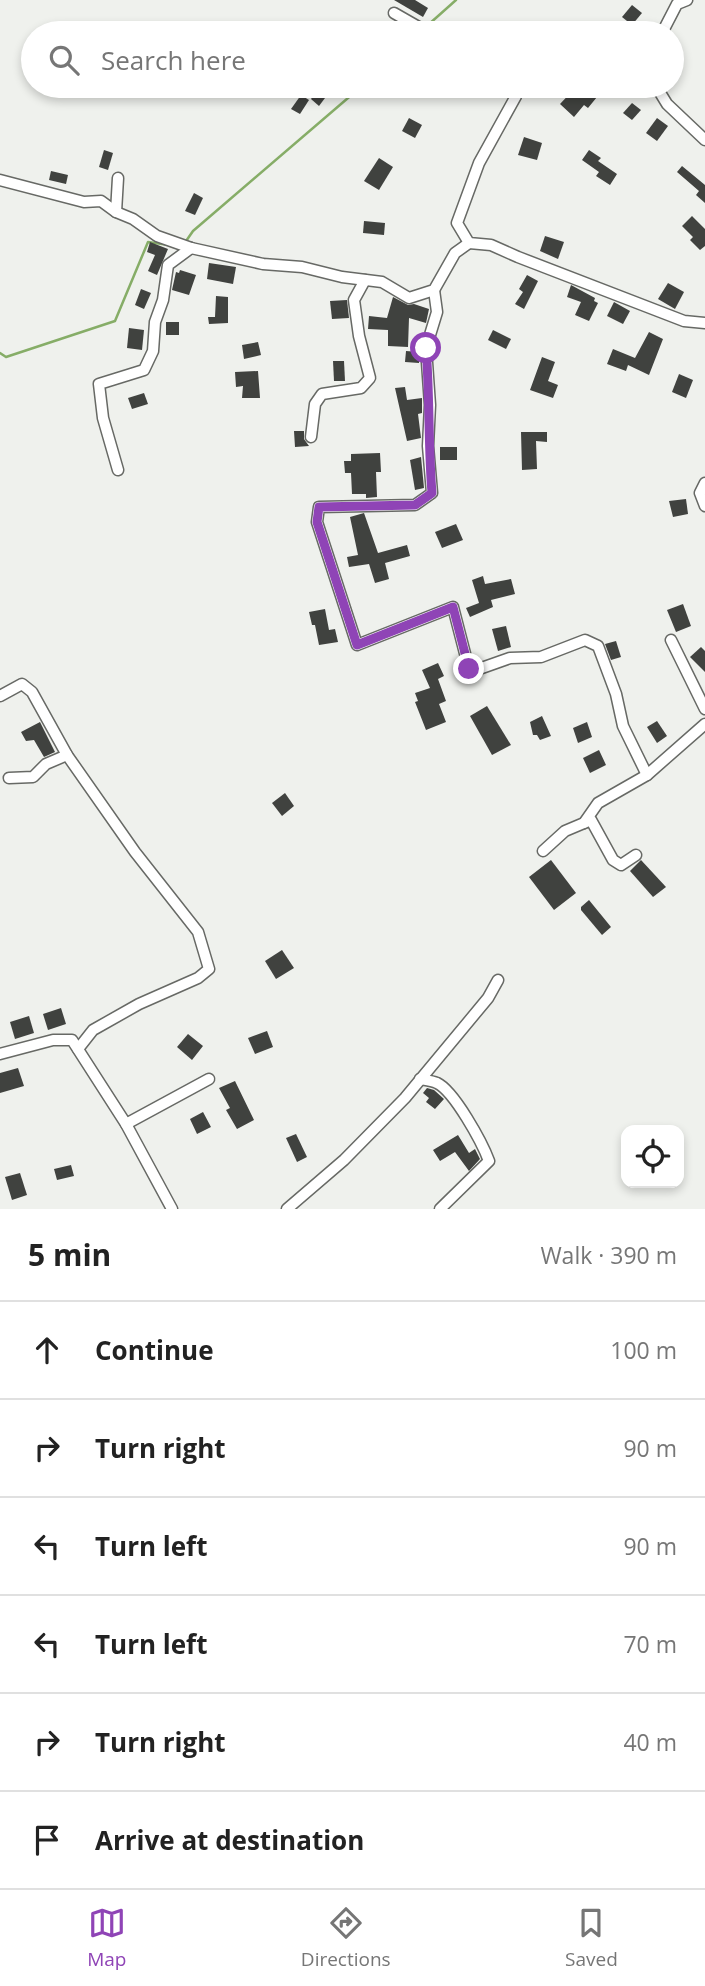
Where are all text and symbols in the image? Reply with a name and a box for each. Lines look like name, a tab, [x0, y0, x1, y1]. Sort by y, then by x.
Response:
search box	[21, 21, 684, 98]
icon: search	[45, 41, 83, 79]
text: Search here	[101, 42, 246, 78]
route start	[410, 332, 441, 363]
route end	[453, 653, 484, 684]
map controls	[621, 1125, 684, 1188]
button: locate	[621, 1125, 684, 1188]
text: 5 min	[28, 1234, 111, 1275]
text: Walk · 390 m	[540, 1239, 677, 1271]
icon: ahead	[28, 1331, 66, 1369]
text: Continue	[95, 1332, 214, 1368]
text: 100 m	[610, 1334, 677, 1366]
icon: right	[28, 1429, 66, 1467]
text: Turn right	[95, 1430, 226, 1466]
text: 90 m	[623, 1432, 677, 1464]
icon: left	[28, 1527, 66, 1565]
text: Turn left	[95, 1528, 207, 1564]
text: 90 m	[623, 1530, 677, 1562]
icon: left	[28, 1625, 66, 1663]
text: Turn left	[95, 1626, 207, 1662]
text: 70 m	[623, 1628, 677, 1660]
icon: right	[28, 1723, 66, 1761]
text: Turn right	[95, 1724, 226, 1760]
text: 40 m	[623, 1726, 677, 1758]
icon: arrive	[28, 1821, 66, 1859]
text: Arrive at destination	[95, 1822, 364, 1858]
tab: Map	[87, 1904, 126, 1972]
tab: Directions	[301, 1904, 391, 1972]
tab: Saved	[565, 1904, 618, 1972]

